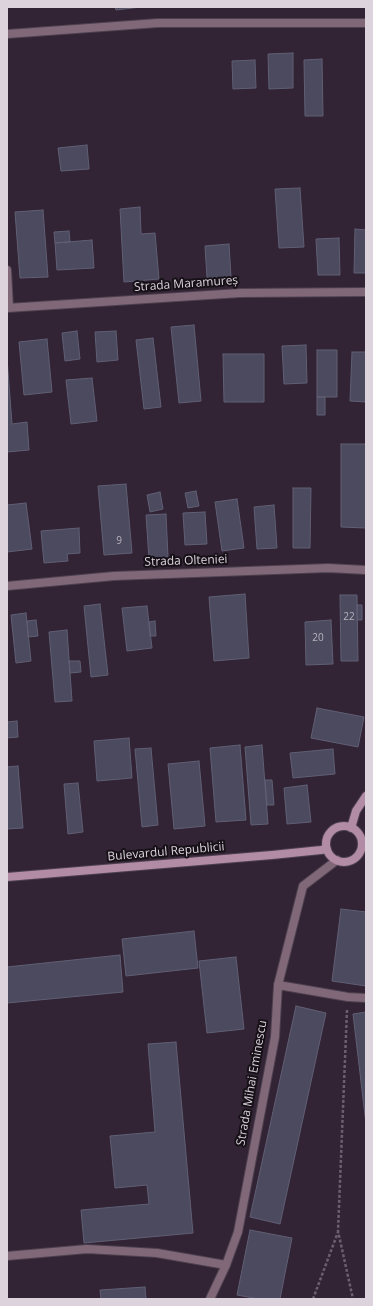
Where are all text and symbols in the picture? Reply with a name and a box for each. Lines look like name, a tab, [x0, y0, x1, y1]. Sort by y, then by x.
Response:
street label: Strada Maramureș	[133, 273, 239, 295]
house number: 9	[116, 535, 122, 547]
street label: Strada Olteniei	[144, 552, 228, 570]
house number: 22	[343, 611, 355, 623]
house number: 20	[312, 632, 324, 644]
street label: Bulevardul Republicii	[107, 840, 225, 864]
street label: Strada Mihai Eminescu	[234, 1019, 270, 1147]

